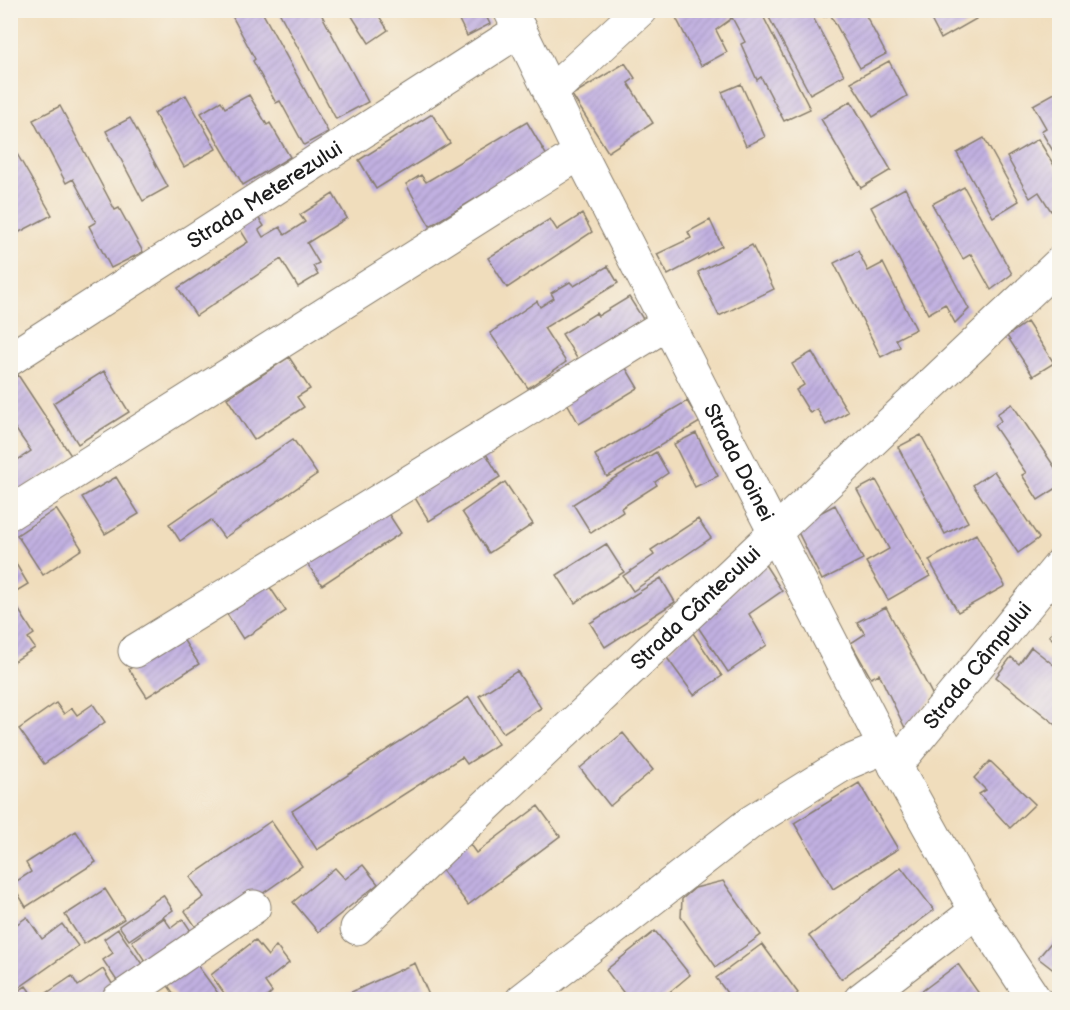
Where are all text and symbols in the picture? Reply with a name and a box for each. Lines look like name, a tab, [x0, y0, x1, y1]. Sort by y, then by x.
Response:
street label: Strada Meterezului	[182, 136, 347, 254]
street label: Strada Doinei	[698, 399, 779, 525]
street label: Strada Cântecului	[626, 541, 766, 675]
street label: Strada Câmpului	[918, 597, 1037, 734]

